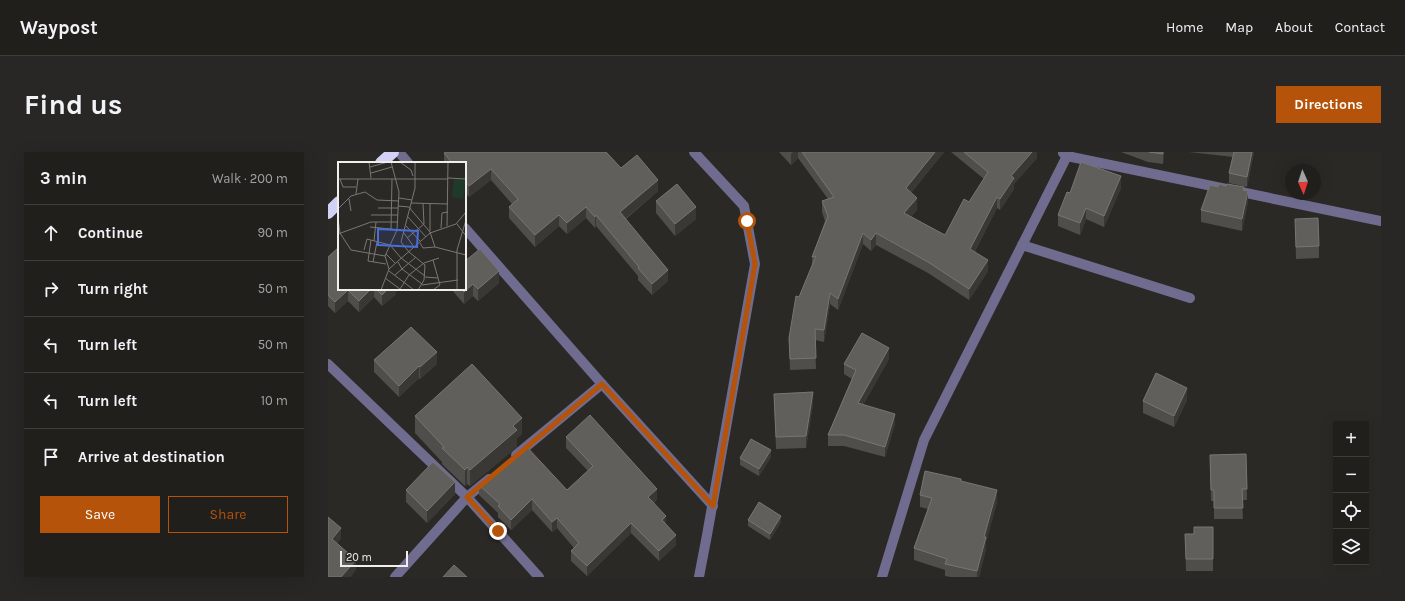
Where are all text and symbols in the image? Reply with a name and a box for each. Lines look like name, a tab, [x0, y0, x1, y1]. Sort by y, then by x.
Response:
text: Waypost	[20, 17, 98, 39]
text: Home	[1166, 19, 1203, 36]
text: Map	[1225, 19, 1253, 36]
text: About	[1275, 19, 1313, 36]
text: Contact	[1335, 19, 1385, 36]
button: Directions	[1276, 86, 1381, 123]
text: Find us	[24, 88, 123, 121]
inset map	[338, 162, 466, 290]
north arrow	[1285, 164, 1321, 200]
text: 3 min	[40, 168, 87, 188]
text: Walk · 200 m	[212, 171, 288, 186]
route start	[738, 212, 756, 230]
icon: ahead	[40, 222, 62, 244]
text: Continue	[78, 224, 143, 242]
text: 90 m	[257, 225, 288, 240]
icon: right	[40, 278, 62, 300]
text: Turn right	[78, 280, 148, 298]
text: 50 m	[258, 281, 288, 296]
icon: left	[40, 334, 62, 356]
text: Turn left	[78, 336, 137, 354]
text: 50 m	[258, 337, 288, 352]
icon: left	[40, 390, 62, 412]
text: Turn left	[78, 392, 137, 410]
text: 10 m	[261, 393, 288, 408]
map controls	[1333, 421, 1369, 565]
button: +	[1333, 421, 1369, 457]
icon: arrive	[40, 446, 62, 468]
text: Arrive at destination	[78, 448, 225, 466]
button: −	[1333, 457, 1369, 493]
button: locate	[1333, 493, 1369, 529]
button: Save	[40, 496, 160, 533]
button: Share	[168, 496, 288, 533]
route end	[489, 522, 507, 540]
button: layers	[1333, 529, 1369, 565]
scale bar	[340, 549, 408, 568]
text: 20 m	[346, 551, 372, 564]

